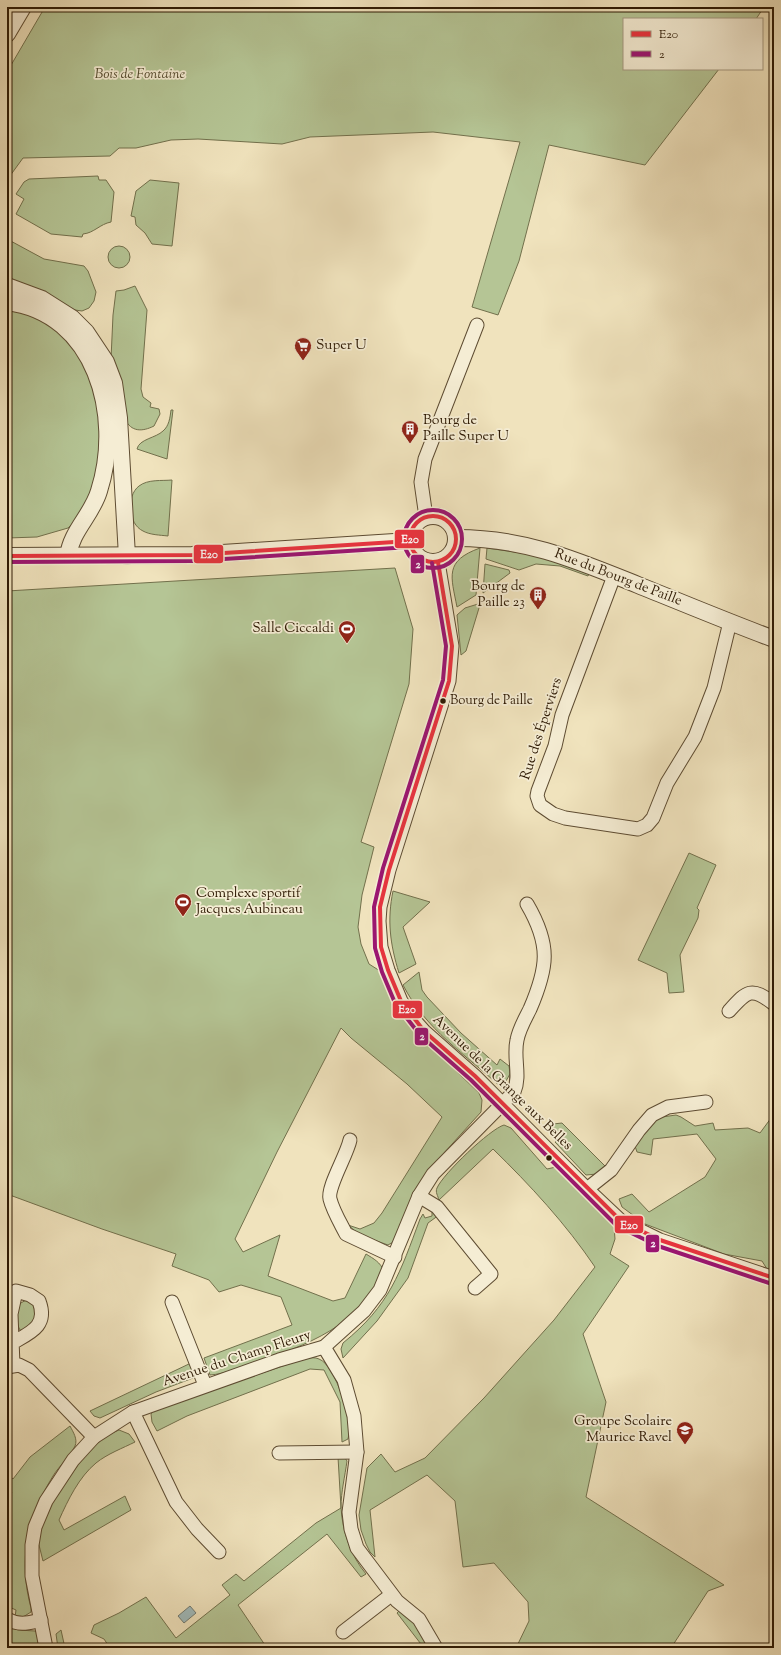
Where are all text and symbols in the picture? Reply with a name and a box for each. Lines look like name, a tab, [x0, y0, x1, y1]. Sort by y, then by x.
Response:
legend	[623, 18, 763, 70]
text: E20	[659, 26, 678, 44]
text: 2	[659, 46, 665, 64]
park label: Bois de Fontaine	[95, 65, 186, 85]
supermarket icon: Super U	[293, 336, 313, 361]
place label: Super U	[316, 336, 367, 356]
place label: Bourg de Paille Super U	[423, 411, 509, 447]
building icon: Bourg de Paille Super U	[400, 419, 420, 444]
line badge: E20	[394, 529, 425, 549]
text: E20	[400, 532, 419, 548]
line badge: E20	[193, 544, 224, 564]
street label: Rue du Bourg de Paille	[551, 544, 685, 612]
text: E20	[199, 547, 218, 563]
line badge: 2	[410, 554, 425, 574]
text: 2	[415, 557, 421, 573]
place label: Bourg de Paille 23	[471, 577, 525, 613]
building icon: Bourg de Paille 23	[528, 585, 548, 610]
place label: Salle Ciccaldi	[252, 619, 334, 639]
sports icon: Salle Ciccaldi	[337, 619, 357, 644]
street label: Rue des Éperviers	[516, 675, 568, 783]
place label: Bourg de Paille	[450, 692, 533, 710]
marker: Bourg de Paille	[438, 696, 448, 706]
place label: Complexe sportif Jacques Aubineau	[195, 884, 303, 920]
sports icon: Complexe sportif Jacques Aubineau	[173, 892, 193, 917]
line badge: E20	[392, 1000, 423, 1019]
text: E20	[397, 1002, 416, 1018]
street label: Avenue de la Grange aux Belles	[427, 1011, 577, 1155]
line badge: 2	[414, 1027, 429, 1046]
text: 2	[419, 1029, 425, 1045]
unlabelled marker	[544, 1153, 554, 1163]
line badge: E20	[614, 1215, 644, 1234]
text: E20	[619, 1218, 638, 1234]
line badge: 2	[645, 1234, 660, 1253]
text: 2	[650, 1236, 656, 1252]
street label: Avenue du Champ Fleury	[160, 1326, 314, 1392]
place label: Groupe Scolaire Maurice Ravel	[574, 1412, 672, 1448]
school or university icon: Groupe Scolaire Maurice Ravel	[675, 1420, 695, 1445]

